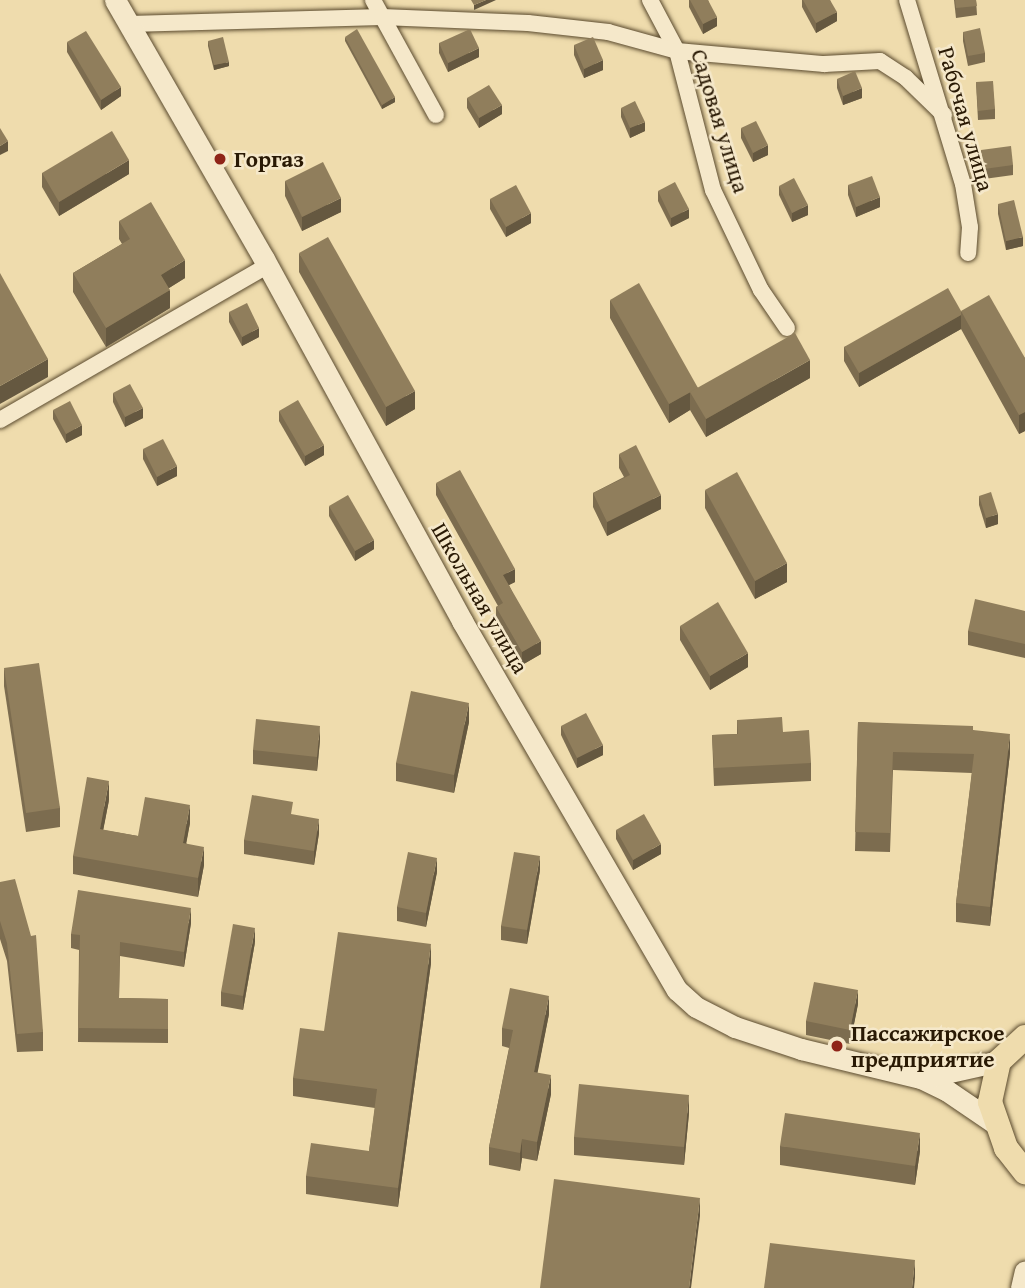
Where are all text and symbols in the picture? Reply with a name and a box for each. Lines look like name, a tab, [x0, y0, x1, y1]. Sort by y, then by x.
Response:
street label: Рабочая улица	[932, 44, 1000, 194]
street label: Садовая улица	[685, 46, 755, 196]
place label: Горгаз	[234, 145, 304, 173]
marker: Горгаз	[212, 151, 228, 167]
street label: Школьная улица	[426, 518, 534, 678]
place label: Пассажирское предприятие	[851, 1019, 1004, 1073]
marker: Пассажирское предприятие	[829, 1038, 845, 1054]

